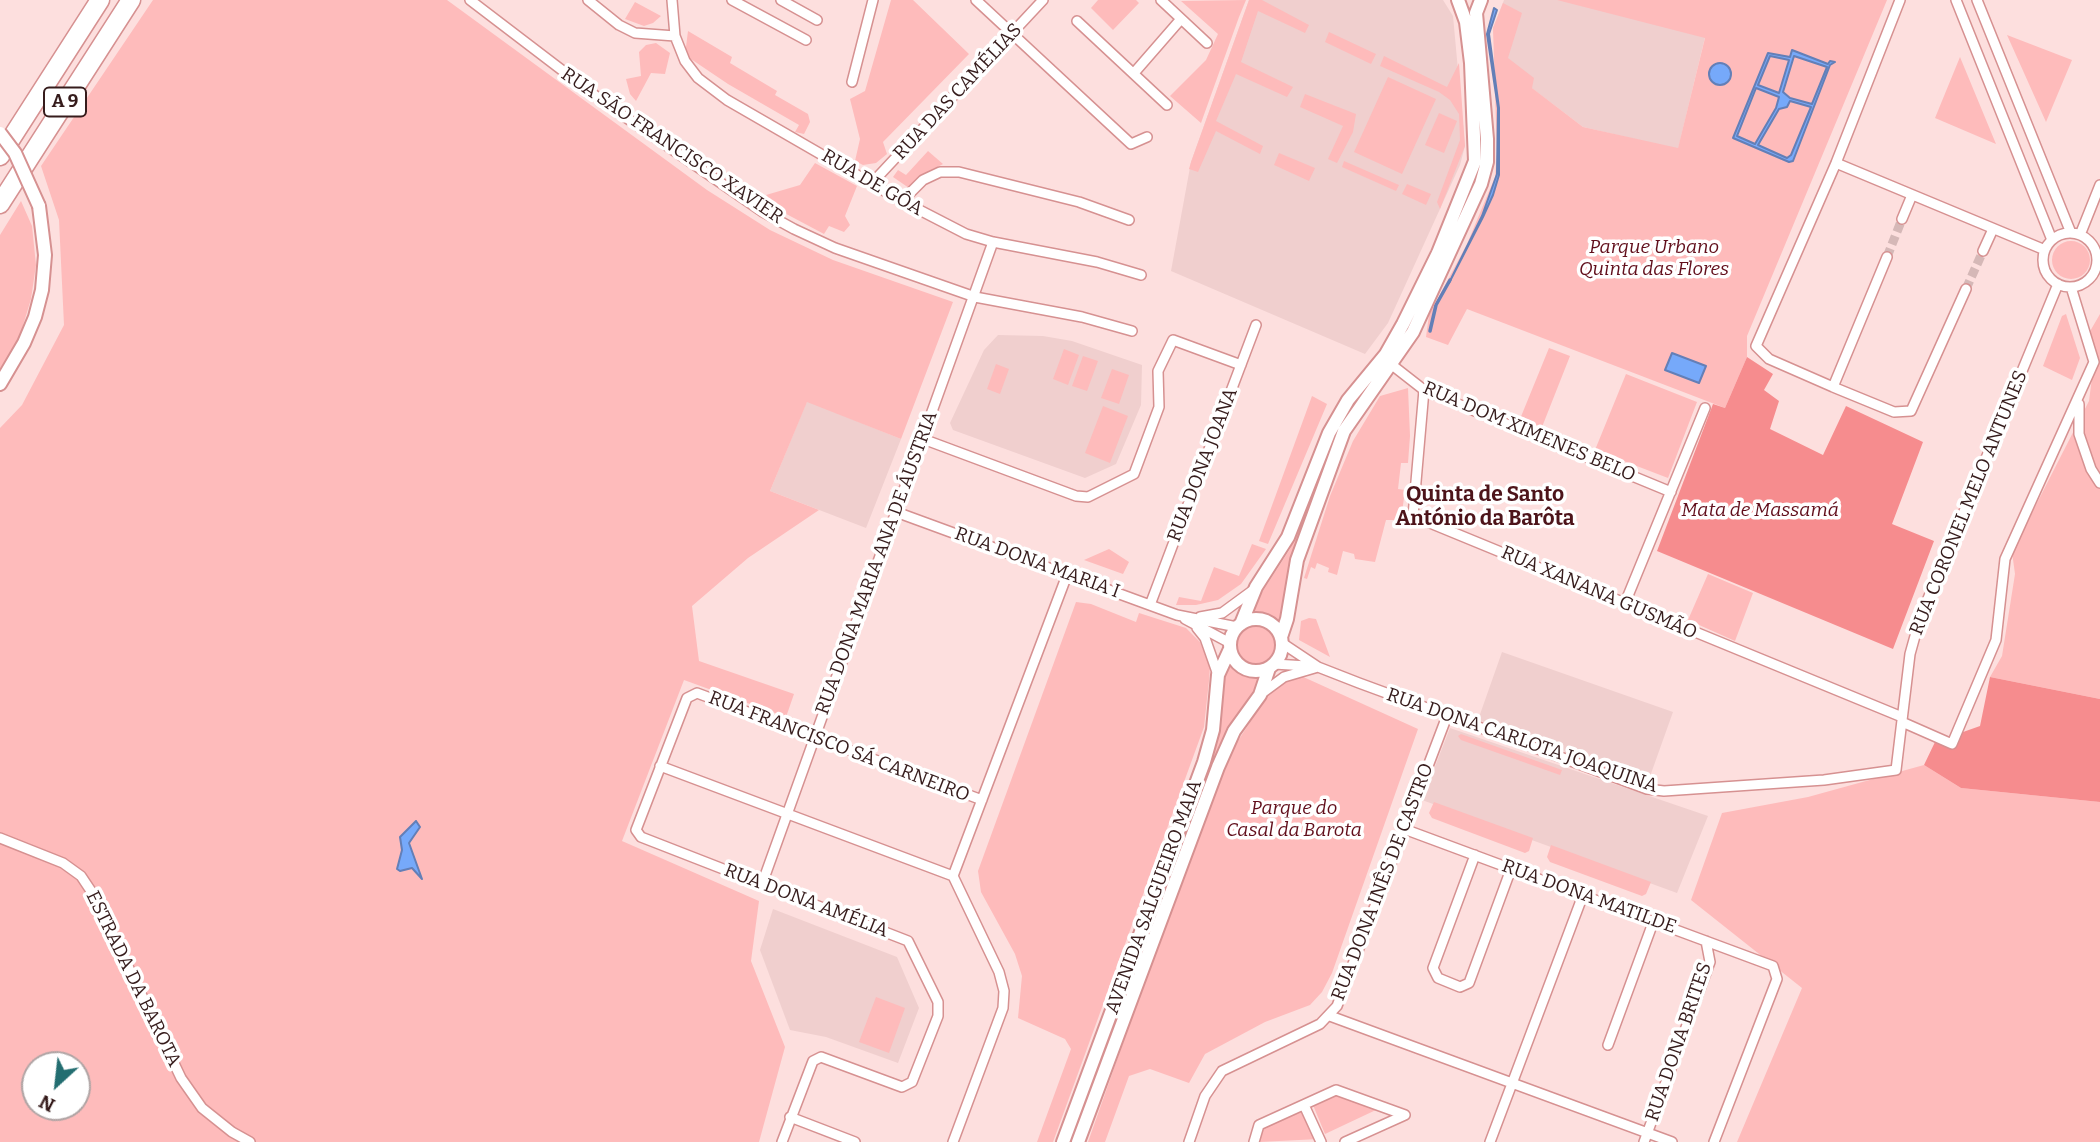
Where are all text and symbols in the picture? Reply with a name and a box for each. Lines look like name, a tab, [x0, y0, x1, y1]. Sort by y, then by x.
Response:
street label: RUA DAS CAMÉLIAS	[889, 19, 1027, 165]
street label: RUA SÃO FRANCISCO XAVIER	[557, 63, 787, 229]
road number: A 9	[44, 88, 86, 116]
street label: RUA DE GÔA	[817, 145, 927, 221]
park label: Parque Urbano Quinta das Flores	[1579, 237, 1729, 281]
street label: RUA CORONEL MELO ANTUNES	[1905, 367, 2033, 639]
street label: RUA DOM XIMENES BELO	[1419, 377, 1639, 487]
street label: RUA DONA JOANA	[1163, 385, 1243, 545]
street label: RUA DONA MARIA ANA DE ÁUSTRIA	[811, 408, 943, 718]
district label: Quinta de Santo António da Barôta	[1395, 482, 1575, 532]
park label: Mata de Massamá	[1681, 500, 1839, 522]
street label: RUA DONA MARIA I	[951, 523, 1123, 603]
street label: RUA XANANA GUSMÃO	[1498, 541, 1700, 645]
street label: RUA DONA CARLOTA JOAQUINA	[1383, 684, 1661, 798]
street label: RUA FRANCISCO SÁ CARNEIRO	[705, 687, 973, 807]
street label: RUA DONA INÊS DE CASTRO	[1327, 760, 1439, 1004]
street label: AVENIDA SALGUEIRO MAIA	[1101, 777, 1207, 1017]
park label: Parque do Casal da Barota	[1226, 798, 1362, 842]
street label: RUA DONA MATILDE	[1499, 855, 1679, 939]
street label: RUA DONA AMÉLIA	[721, 859, 891, 943]
street label: ESTRADA DA BAROTA	[81, 888, 185, 1070]
street label: RUA DONA BRITES	[1641, 960, 1717, 1124]
north arrow	[21, 1051, 91, 1121]
text: N	[35, 1090, 59, 1117]

